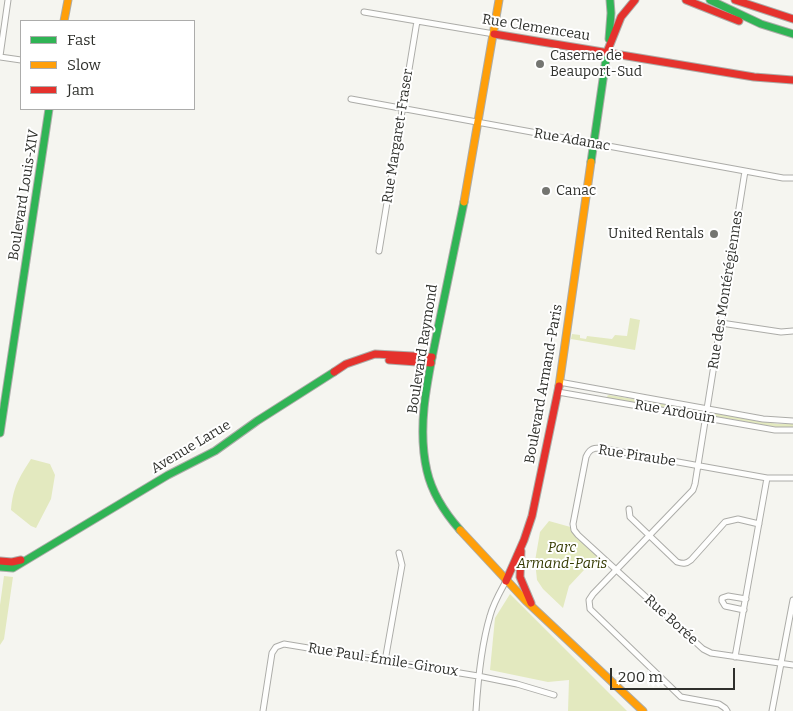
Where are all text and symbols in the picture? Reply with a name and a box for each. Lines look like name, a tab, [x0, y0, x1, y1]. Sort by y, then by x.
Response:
street label: Rue Clemenceau	[481, 11, 591, 45]
legend	[20, 20, 195, 110]
text: Fast	[67, 31, 96, 49]
place label: Caserne de Beauport-Sud	[550, 48, 642, 80]
text: Slow	[67, 56, 101, 74]
marker: Caserne de Beauport-Sud	[534, 58, 546, 70]
street label: Rue Margaret-Fraser	[379, 68, 417, 204]
text: Jam	[67, 81, 94, 99]
street label: Rue Adanac	[533, 125, 611, 155]
street label: Boulevard Louis-XIV	[5, 128, 43, 262]
place label: Canac	[556, 183, 596, 199]
marker: Canac	[540, 185, 552, 197]
street label: Rue des Montérégiennes	[705, 209, 747, 371]
place label: United Rentals	[608, 226, 704, 242]
marker: United Rentals	[708, 228, 720, 240]
street label: Boulevard Raymond	[404, 283, 442, 415]
street label: Boulevard Armand-Paris	[522, 303, 566, 465]
street label: Rue Ardouin	[633, 397, 717, 427]
street label: Avenue Larue	[148, 417, 234, 477]
street label: Rue Piraube	[597, 442, 677, 470]
park label: Parc Armand-Paris	[517, 540, 607, 572]
street label: Rue Borée	[641, 592, 701, 648]
street label: Rue Paul-Émile-Giroux	[307, 640, 459, 680]
scale bar	[613, 658, 738, 690]
text: 200 m	[618, 668, 663, 686]

